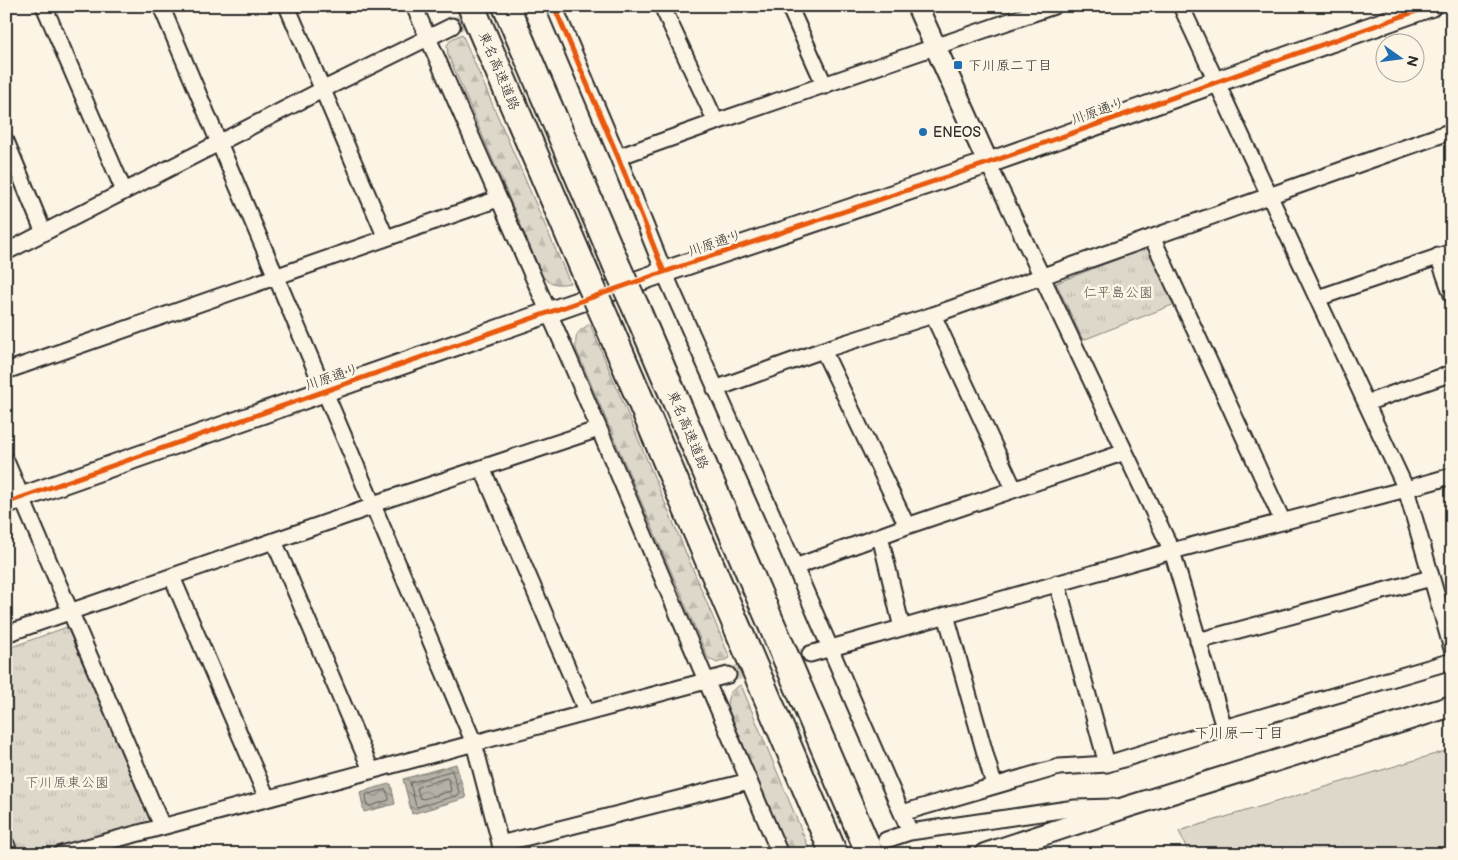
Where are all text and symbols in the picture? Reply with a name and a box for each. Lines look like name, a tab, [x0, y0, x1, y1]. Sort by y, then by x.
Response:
street label: 東名高速道路	[475, 29, 523, 113]
north arrow	[1376, 32, 1426, 82]
text: N	[1403, 54, 1422, 68]
place label: 下川原二丁目	[968, 57, 1052, 74]
marker: 下川原二丁目	[952, 59, 964, 71]
street label: 川原通り	[1069, 93, 1127, 129]
place label: ENEOS	[933, 124, 981, 141]
marker: ENEOS	[917, 126, 929, 138]
street label: 川原通り	[686, 226, 744, 260]
park label: 仁平島公園	[1083, 284, 1153, 301]
street label: 川原通り	[303, 360, 361, 394]
street label: 東名高速道路	[664, 388, 712, 472]
district label: 下川原一丁目	[1194, 724, 1284, 743]
park label: 下川原東公園	[25, 774, 109, 791]

